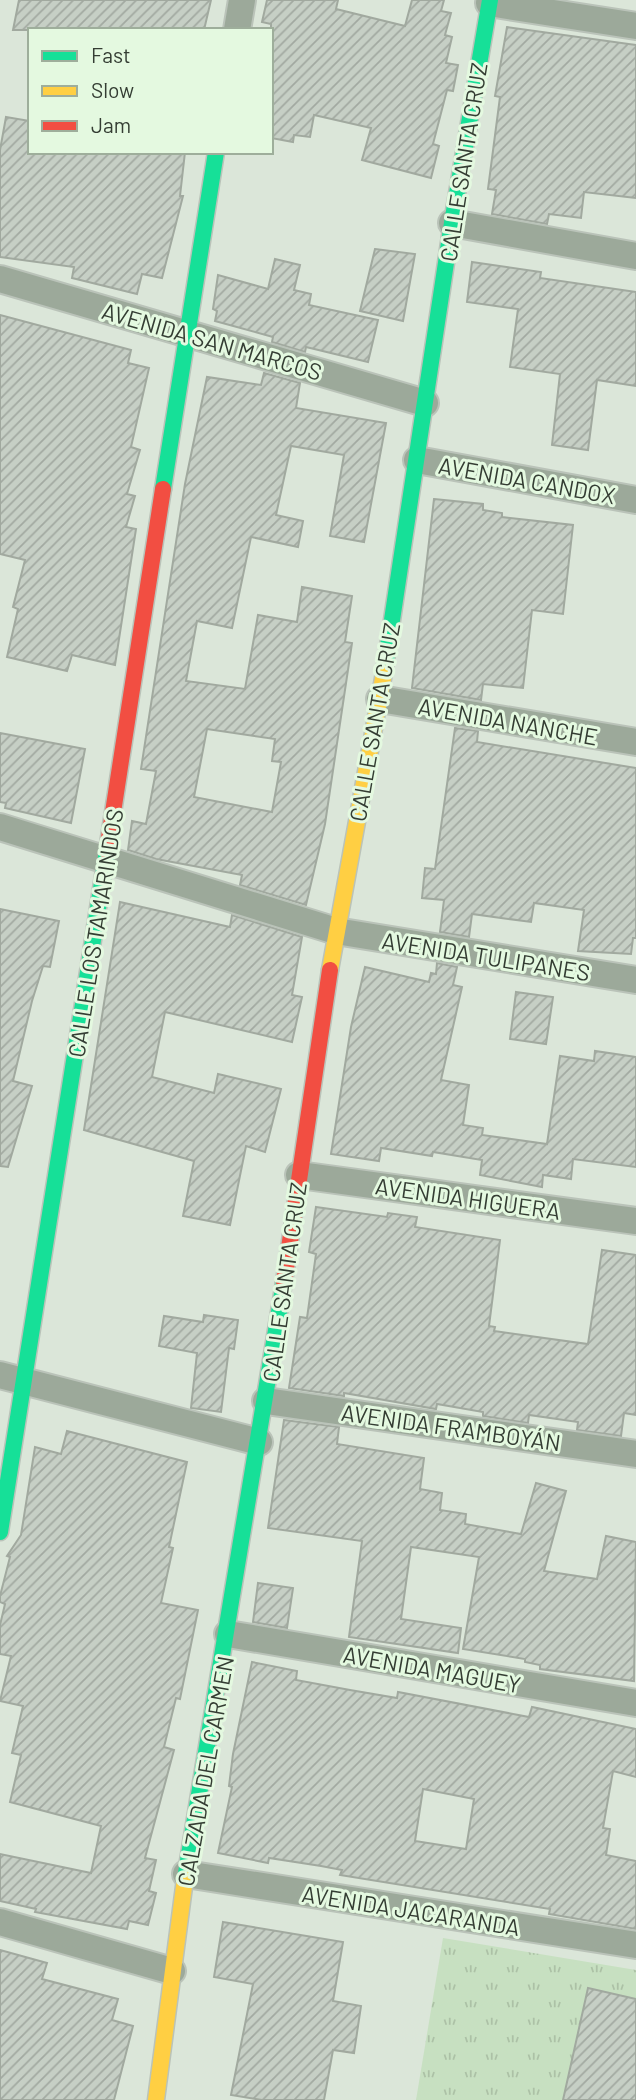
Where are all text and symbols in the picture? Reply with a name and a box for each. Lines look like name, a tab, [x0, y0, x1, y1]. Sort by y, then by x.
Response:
legend	[28, 28, 273, 154]
text: Fast	[91, 42, 131, 67]
street label: CALLE SANTA CRUZ	[433, 60, 493, 264]
text: Slow	[91, 77, 134, 102]
text: Jam	[91, 112, 131, 137]
street label: AVENIDA SAN MARCOS	[99, 296, 325, 386]
street label: AVENIDA CANDOX	[436, 451, 618, 509]
street label: CALLE SANTA CRUZ	[343, 620, 405, 824]
street label: AVENIDA NANCHE	[416, 691, 600, 751]
street label: CALLE LOS TAMARINDOS	[62, 807, 128, 1059]
street label: AVENIDA TULIPANES	[380, 926, 592, 986]
street label: AVENIDA HIGUERA	[374, 1171, 562, 1225]
street label: CALLE SANTA CRUZ	[256, 1180, 312, 1384]
street label: AVENIDA FRAMBOYÁN	[339, 1398, 563, 1456]
street label: AVENIDA MAGUEY	[341, 1640, 523, 1698]
street label: CALZADA DEL CARMEN	[171, 1654, 239, 1888]
street label: AVENIDA JACARANDA	[300, 1879, 522, 1941]

